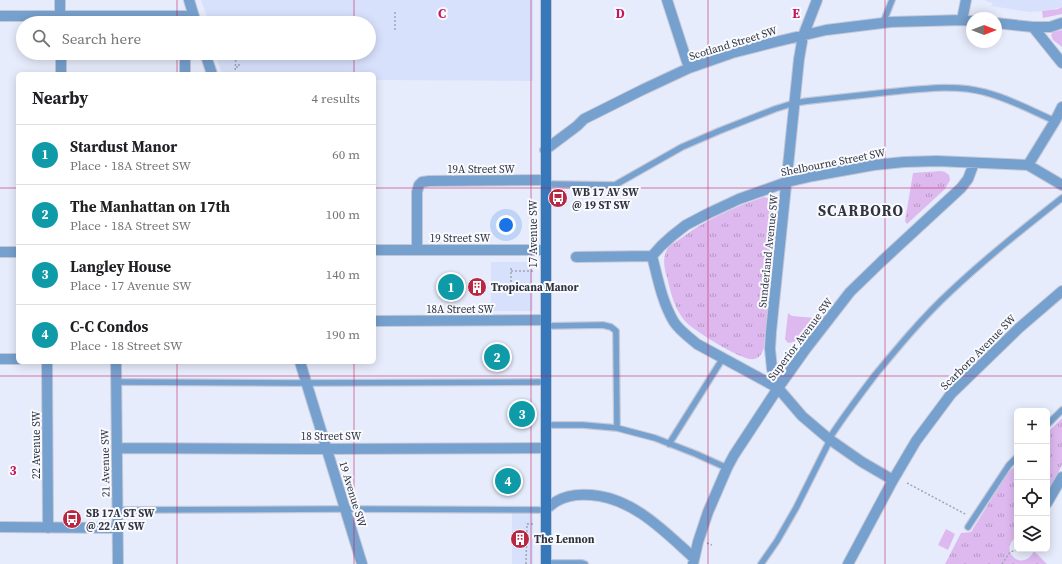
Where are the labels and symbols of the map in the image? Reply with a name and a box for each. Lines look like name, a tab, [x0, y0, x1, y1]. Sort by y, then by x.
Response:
text: C	[438, 5, 446, 22]
text: D	[615, 5, 625, 22]
text: E	[792, 5, 800, 22]
north arrow	[966, 12, 1002, 48]
street label: Scotland Street SW	[687, 23, 780, 64]
street label: Shelbourne Street SW	[780, 145, 887, 180]
street label: 19A Street SW	[447, 162, 515, 177]
place label: WB 17 AV SW @ 19 ST SW	[572, 185, 639, 213]
bus stop icon: WB 17 AV SW @ 19 ST SW	[547, 187, 569, 209]
street label: Sunderland Avenue SW	[755, 193, 782, 308]
street label: 17 Avenue SW	[526, 200, 541, 268]
district label: SCARBORO	[818, 200, 904, 221]
your location	[496, 215, 516, 235]
street label: 19 Street SW	[430, 231, 491, 246]
pin: 1	[438, 272, 464, 302]
building icon: Tropicana Manor	[466, 276, 488, 298]
place label: Tropicana Manor	[491, 280, 580, 295]
street label: Superior Avenue SW	[764, 295, 837, 384]
street label: 18A Street SW	[426, 302, 494, 317]
street label: Scarboro Avenue SW	[937, 311, 1020, 393]
pin: 2	[484, 342, 510, 372]
pin: 3	[509, 399, 535, 429]
street label: 22 Avenue SW	[29, 411, 44, 479]
street label: 21 Avenue SW	[97, 428, 114, 497]
street label: 18 Street SW	[301, 429, 362, 444]
street label: 19 Avenue SW	[335, 459, 370, 529]
text: 3	[9, 462, 17, 479]
pin: 4	[495, 466, 521, 496]
place label: SB 17A ST SW @ 22 AV SW	[86, 506, 155, 534]
bus stop icon: SB 17A ST SW @ 22 AV SW	[61, 508, 83, 530]
building icon: The Lennon	[509, 528, 531, 550]
place label: The Lennon	[534, 532, 595, 547]

